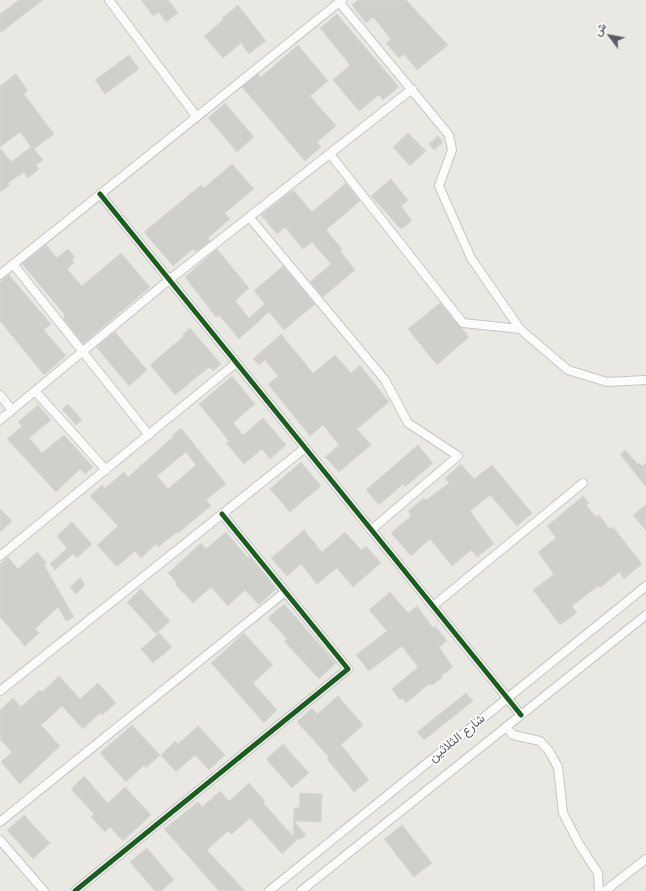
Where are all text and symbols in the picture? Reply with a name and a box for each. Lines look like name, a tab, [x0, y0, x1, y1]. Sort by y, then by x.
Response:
north arrow	[590, 16, 630, 56]
text: ش	[590, 20, 609, 39]
street label: شارع الثلاثين	[426, 711, 488, 765]

